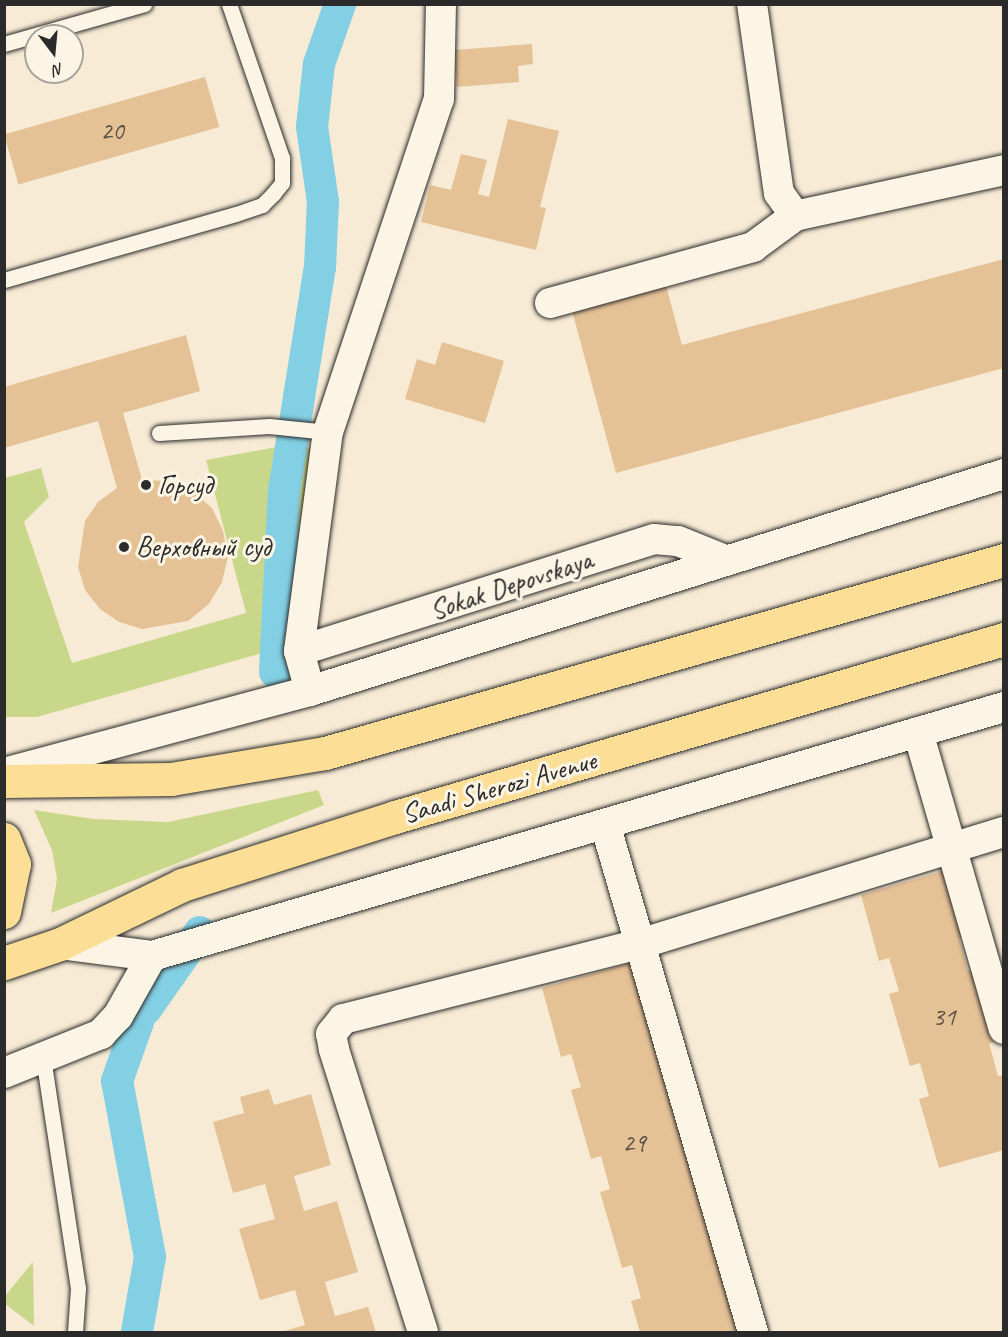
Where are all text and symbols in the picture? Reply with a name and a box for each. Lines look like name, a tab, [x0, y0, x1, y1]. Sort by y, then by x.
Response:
north arrow	[24, 24, 84, 84]
text: N	[51, 58, 66, 80]
house number: 20	[100, 115, 124, 147]
place label: Горсуд	[158, 468, 212, 502]
marker: Горсуд	[139, 478, 153, 492]
place label: Верховный суд	[136, 530, 271, 564]
marker: Верховный суд	[117, 540, 131, 554]
street label: Sokak Depovskaya	[425, 543, 597, 627]
street label: Saadi Sherozi Avenue	[398, 743, 600, 831]
house number: 31	[932, 1001, 956, 1033]
house number: 29	[622, 1127, 646, 1159]

